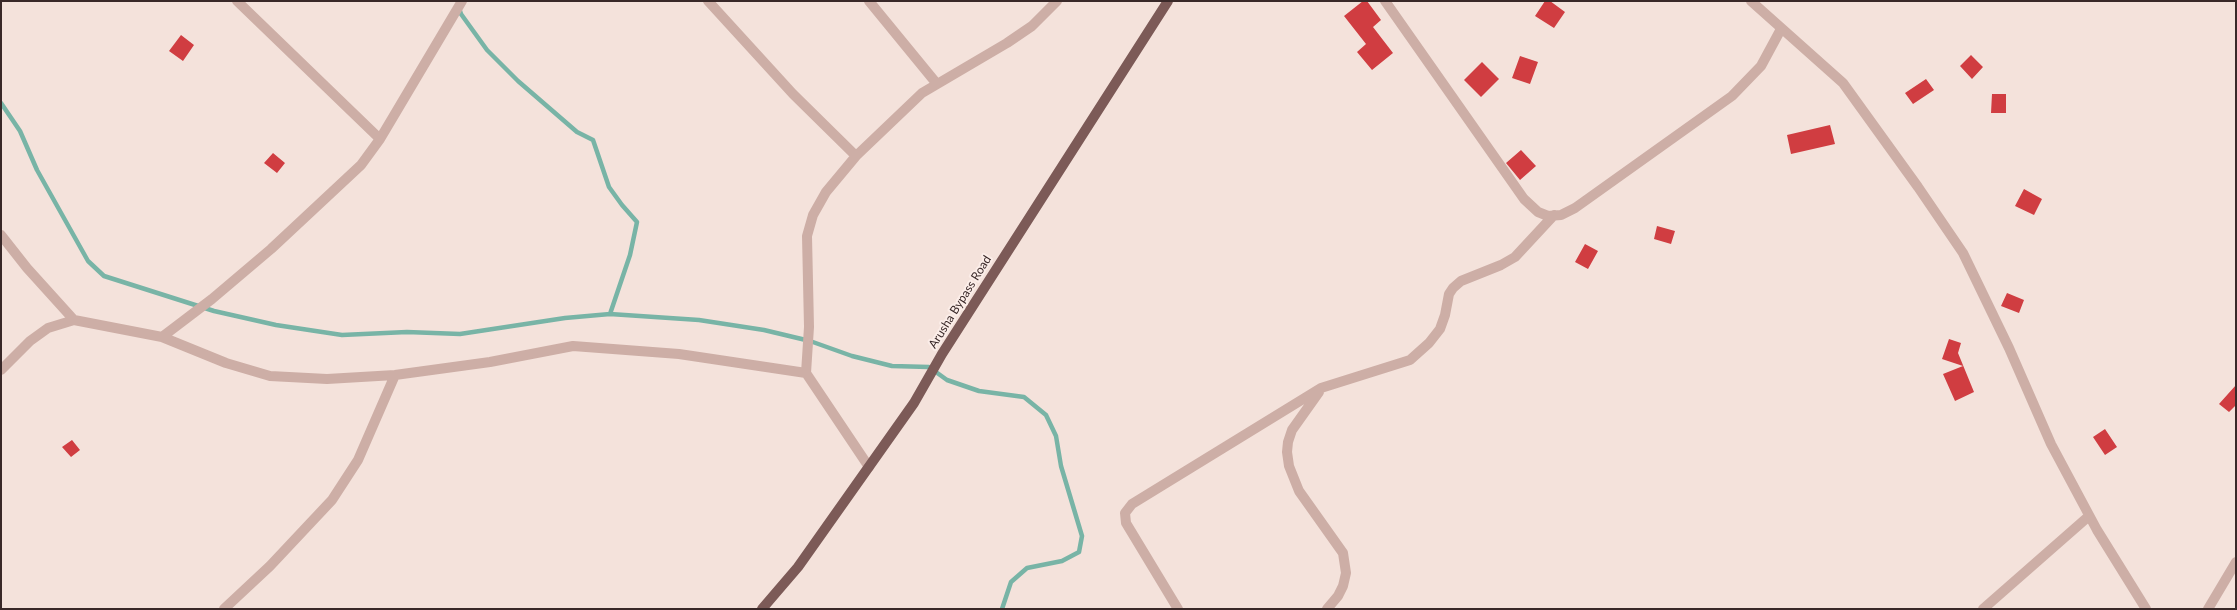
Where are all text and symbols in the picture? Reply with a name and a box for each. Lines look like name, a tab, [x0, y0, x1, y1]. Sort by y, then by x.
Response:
street label: Arusha Bypass Road	[926, 253, 994, 351]

